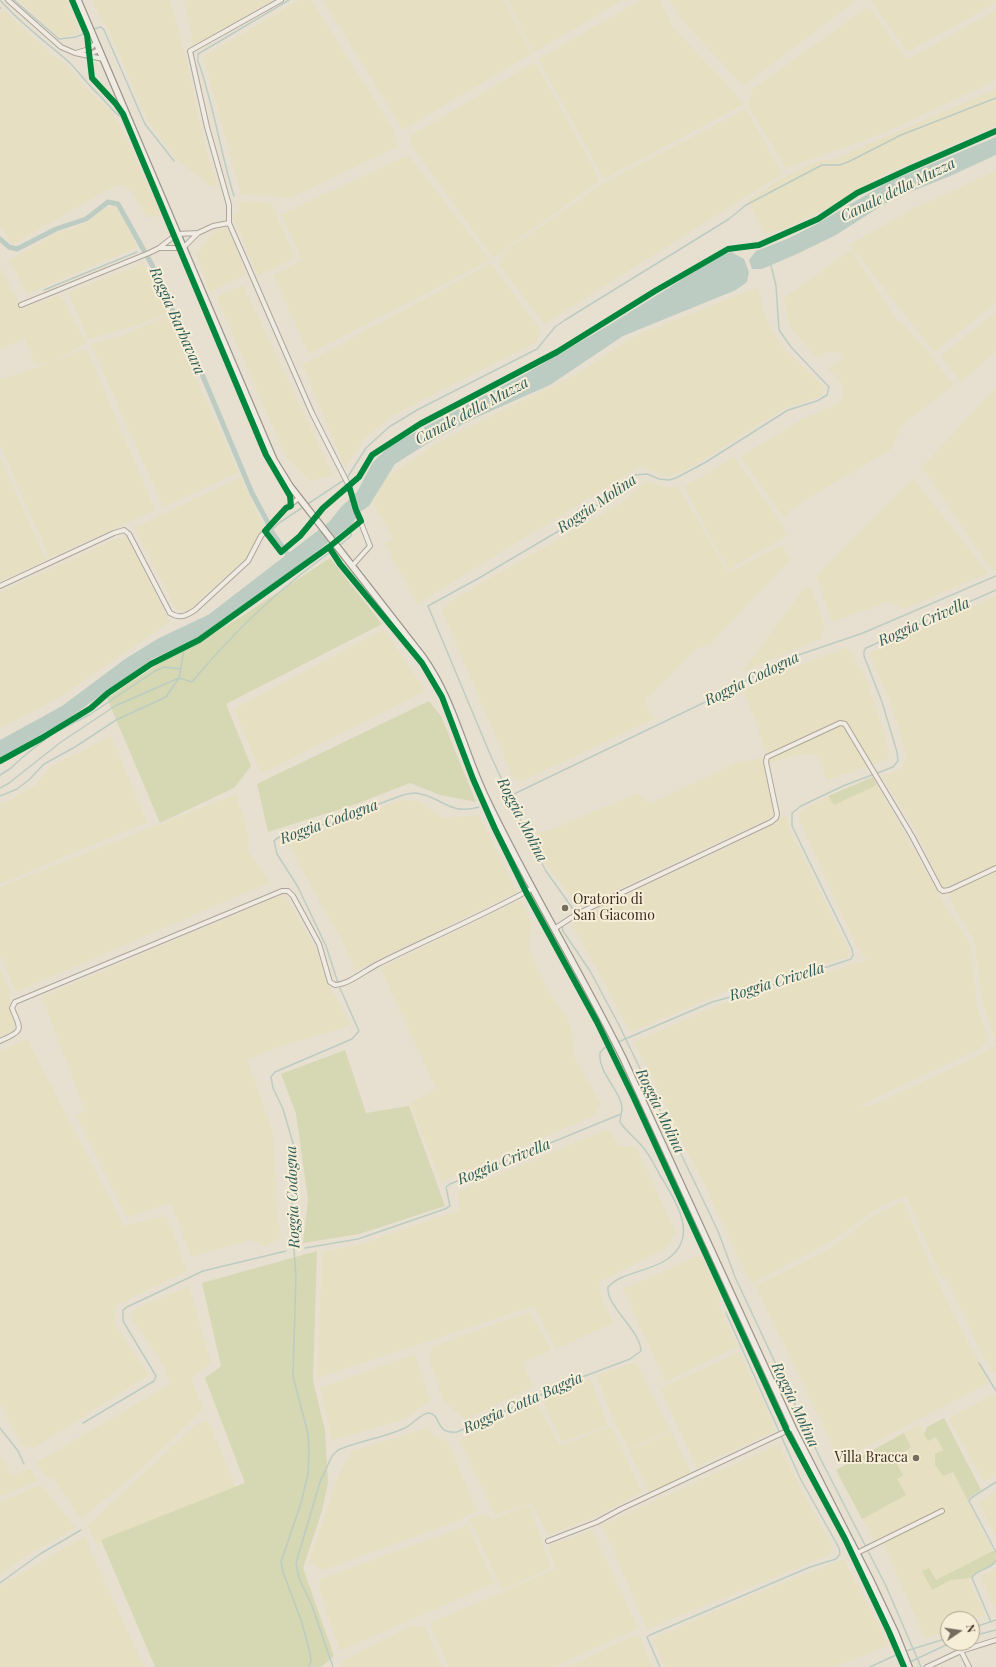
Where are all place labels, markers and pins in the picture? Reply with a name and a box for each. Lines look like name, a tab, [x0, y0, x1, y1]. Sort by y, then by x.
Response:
place label: Oratorio di San Giacomo	[573, 892, 655, 924]
marker: Oratorio di San Giacomo	[560, 903, 570, 913]
place label: Villa Bracca	[835, 1450, 908, 1466]
marker: Villa Bracca	[911, 1453, 921, 1463]

